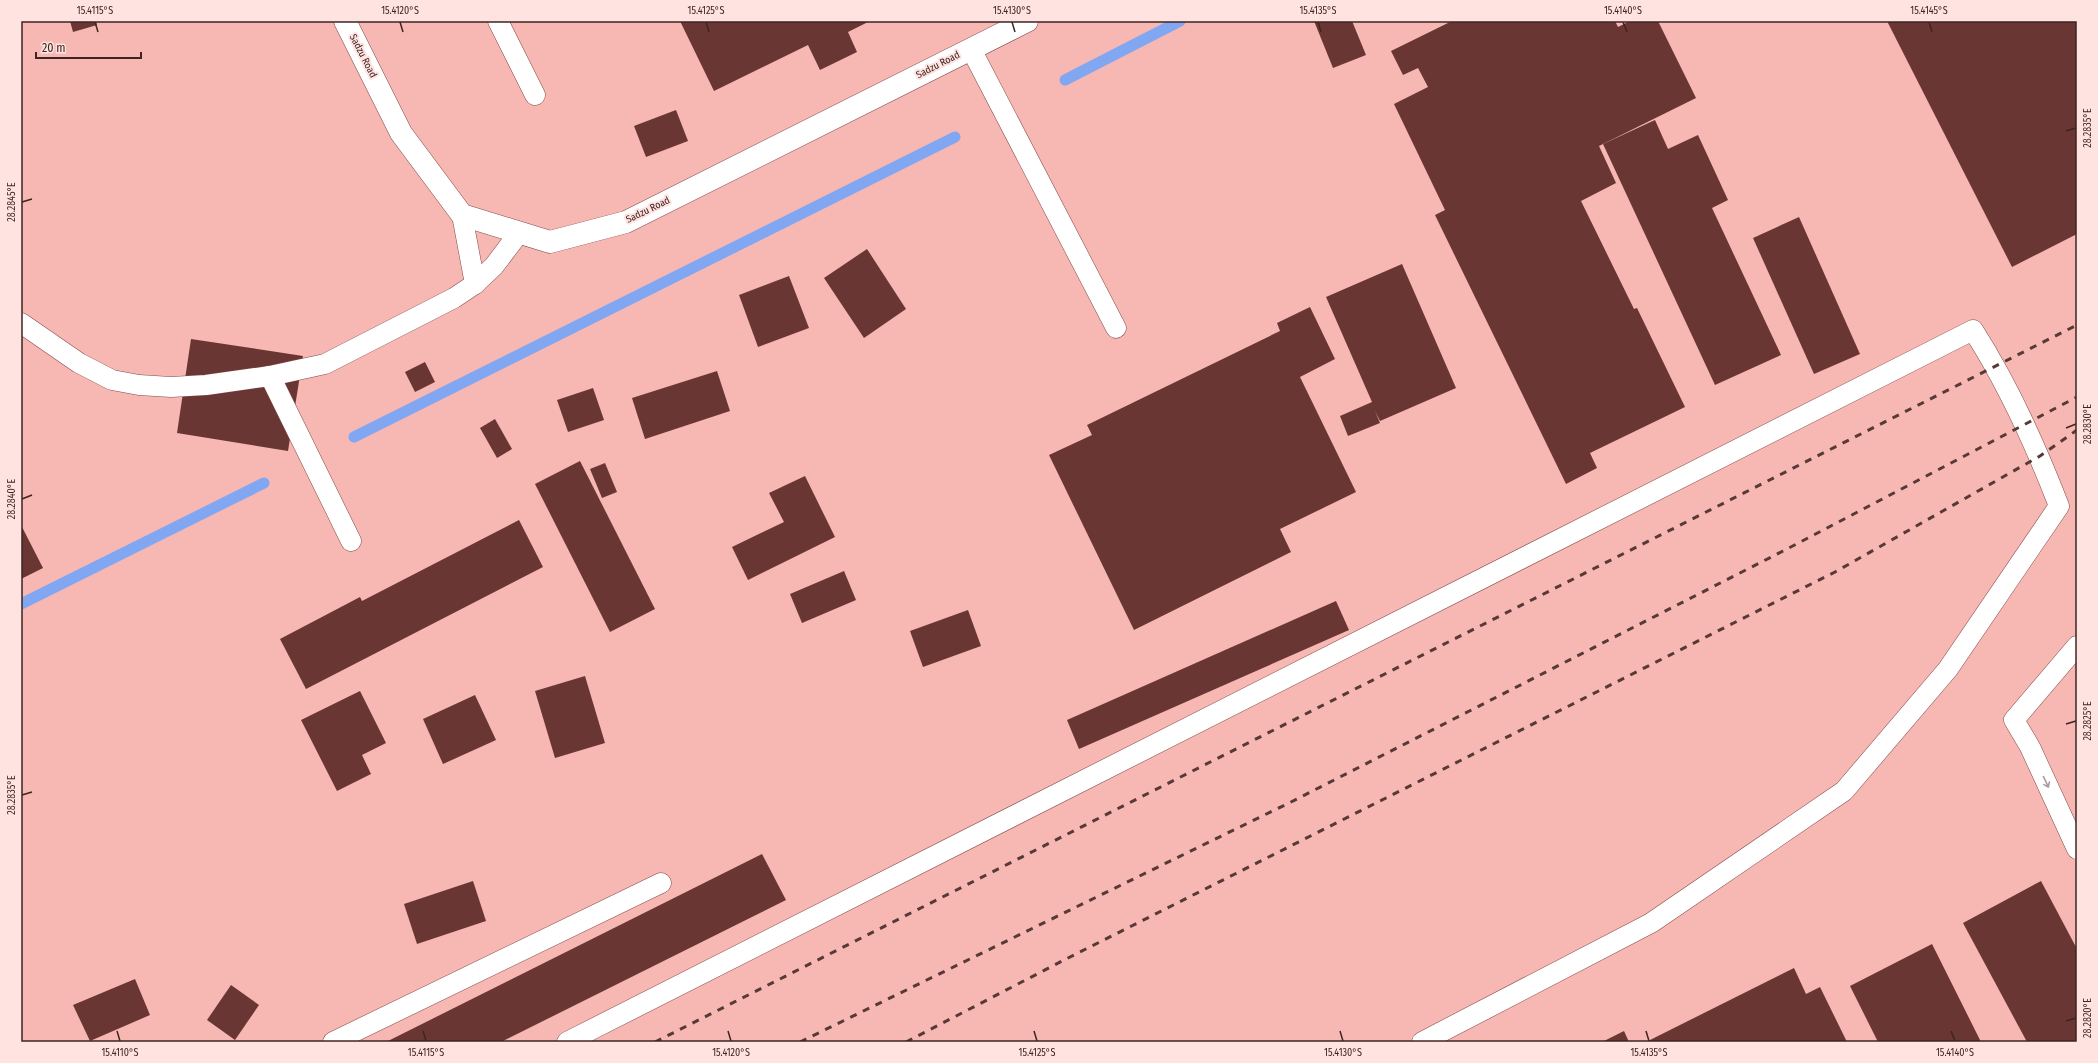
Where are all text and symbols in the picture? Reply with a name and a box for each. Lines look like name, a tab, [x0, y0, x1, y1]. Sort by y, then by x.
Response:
text: 15.4115°S	[77, 5, 113, 17]
text: 15.4120°S	[381, 5, 419, 17]
text: 15.4125°S	[687, 5, 725, 17]
text: 15.4130°S	[993, 5, 1031, 17]
text: 15.4135°S	[1299, 5, 1337, 17]
text: 15.4140°S	[1604, 5, 1642, 17]
text: 15.4145°S	[1910, 5, 1948, 17]
street label: Sadzu Road	[347, 32, 379, 80]
scale bar	[36, 34, 141, 60]
text: 20 m	[42, 41, 66, 55]
street label: Sadzu Road	[914, 49, 962, 81]
text: 28.2835°E	[2082, 108, 2094, 148]
text: 28.2845°E	[6, 182, 18, 222]
street label: Sadzu Road	[624, 194, 672, 226]
text: 28.2830°E	[2082, 404, 2094, 444]
text: 28.2840°E	[6, 479, 18, 519]
text: 28.2825°E	[2082, 701, 2094, 741]
text: 28.2835°E	[6, 775, 18, 815]
one-way arrow	[2043, 776, 2050, 788]
text: 28.2820°E	[2082, 998, 2094, 1038]
text: 15.4110°S	[101, 1047, 139, 1059]
text: 15.4115°S	[408, 1047, 444, 1059]
text: 15.4120°S	[712, 1047, 750, 1059]
text: 15.4125°S	[1018, 1047, 1056, 1059]
text: 15.4130°S	[1324, 1047, 1362, 1059]
text: 15.4135°S	[1630, 1047, 1668, 1059]
text: 15.4140°S	[1936, 1047, 1974, 1059]

